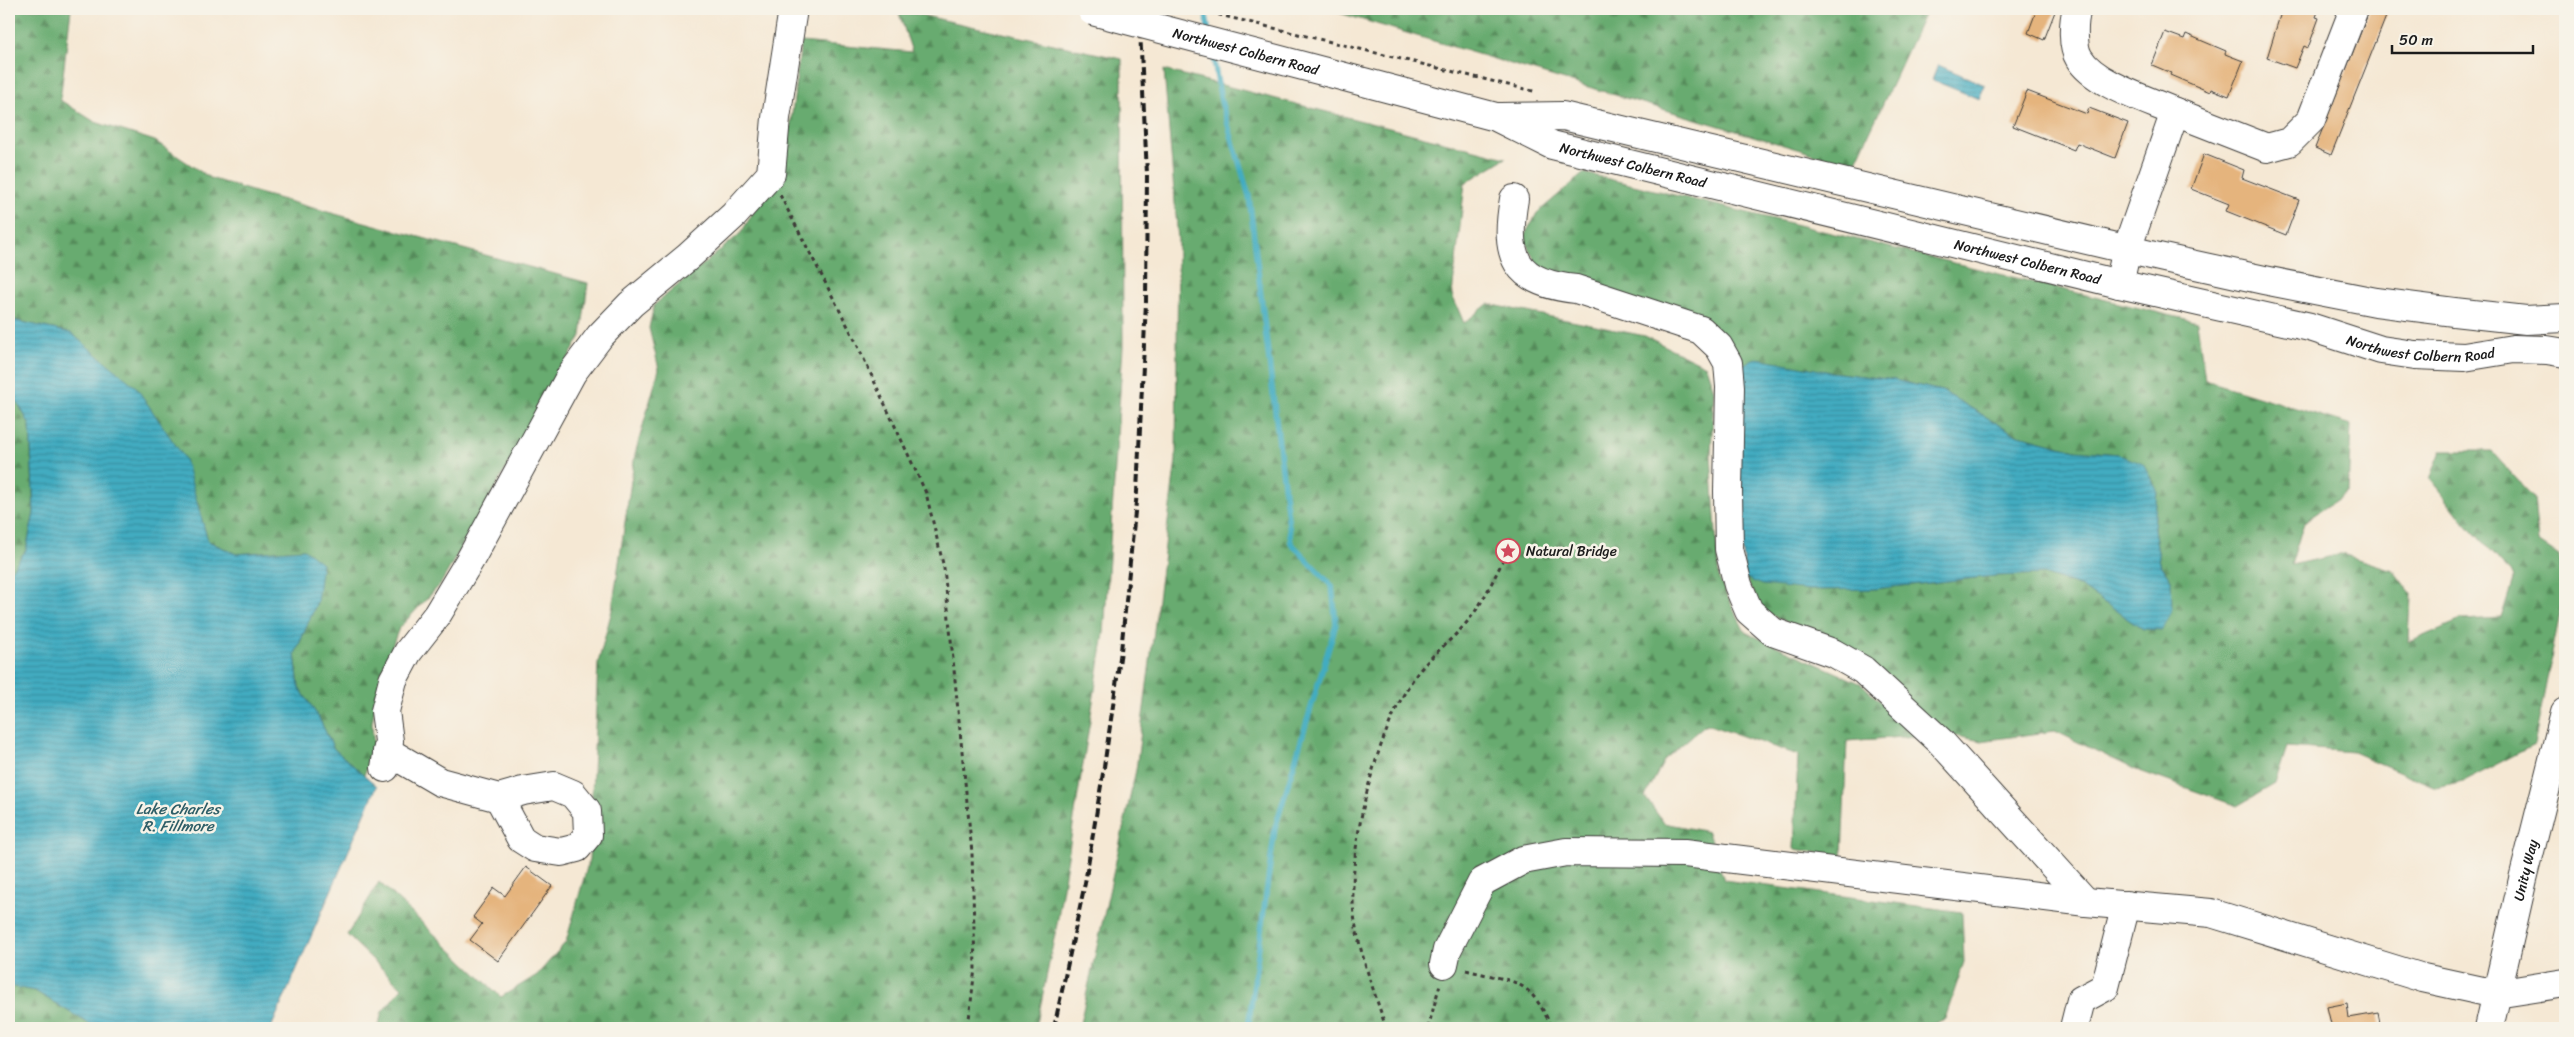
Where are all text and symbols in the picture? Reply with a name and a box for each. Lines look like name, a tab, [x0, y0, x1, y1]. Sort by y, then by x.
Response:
street label: Northwest Colbern Road	[1170, 20, 1323, 83]
scale bar	[2392, 22, 2533, 54]
text: 50 m	[2399, 27, 2434, 53]
street label: Northwest Colbern Road	[1557, 135, 1711, 195]
street label: Northwest Colbern Road	[1952, 232, 2105, 292]
street label: Northwest Colbern Road	[2343, 327, 2498, 370]
place icon: Natural Bridge	[1495, 538, 1521, 564]
place label: Natural Bridge	[1526, 539, 1617, 564]
water label: Lake Charles R. Fillmore	[136, 796, 222, 839]
street label: Unity Way	[2506, 836, 2545, 903]

